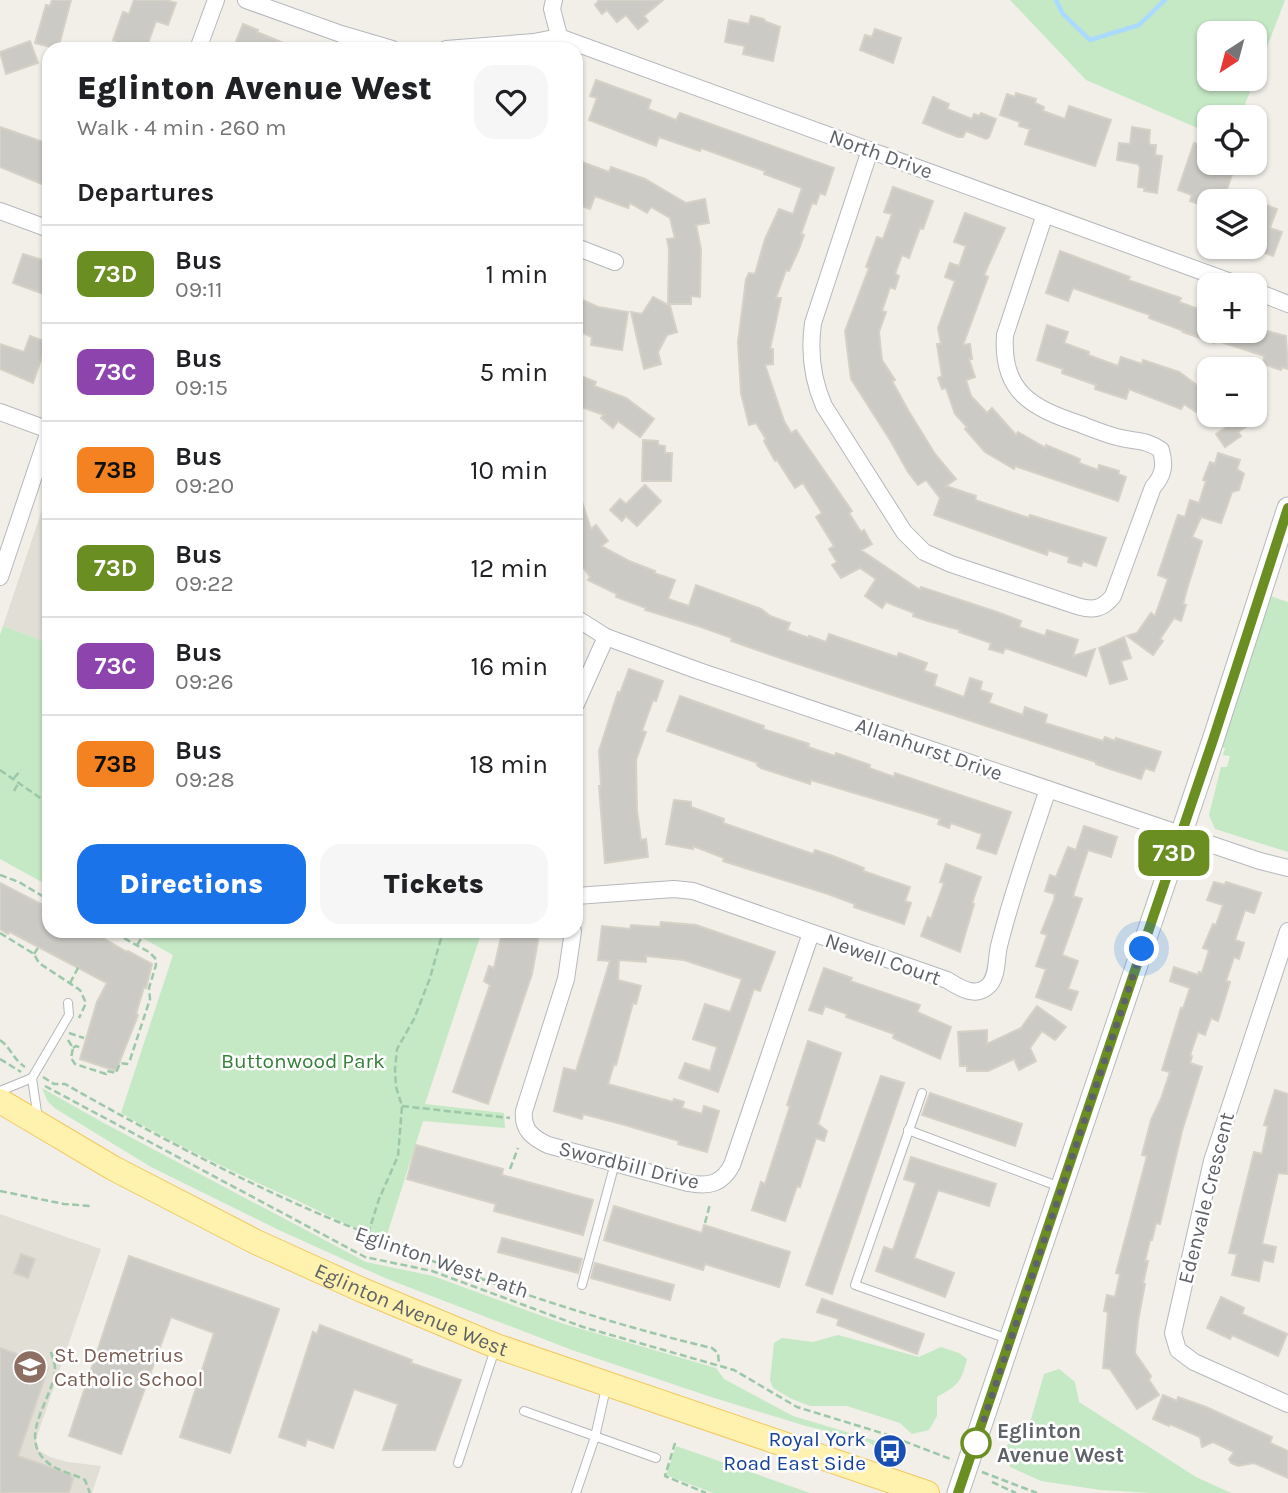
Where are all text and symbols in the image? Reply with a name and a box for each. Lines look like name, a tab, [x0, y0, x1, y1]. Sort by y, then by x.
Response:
north arrow	[1197, 21, 1267, 91]
map controls	[1197, 21, 1267, 427]
button: heart	[474, 65, 548, 139]
text: Eglinton Avenue West	[77, 69, 432, 107]
button: locate	[1197, 105, 1267, 175]
text: Walk · 4 min · 260 m	[77, 114, 287, 141]
street label: North Drive	[826, 124, 936, 184]
text: Departures	[77, 177, 214, 208]
button: layers	[1197, 189, 1267, 259]
text: Bus	[175, 245, 222, 276]
text: 1 min	[485, 259, 548, 290]
text: 73D	[94, 260, 137, 288]
button: +	[1197, 273, 1267, 343]
text: 09:11	[175, 276, 223, 303]
text: Bus	[175, 343, 222, 374]
text: 5 min	[479, 357, 548, 388]
button: −	[1197, 357, 1267, 427]
text: 73C	[94, 358, 137, 386]
text: 09:15	[175, 374, 228, 401]
text: Bus	[175, 441, 222, 472]
text: 10 min	[470, 455, 548, 486]
text: 73B	[94, 456, 137, 484]
text: 09:20	[175, 472, 234, 499]
text: Bus	[175, 539, 222, 570]
text: 12 min	[470, 553, 548, 584]
text: 73D	[94, 554, 137, 582]
text: 09:22	[175, 570, 234, 597]
text: Bus	[175, 637, 222, 668]
text: 16 min	[471, 651, 548, 682]
text: 73C	[94, 652, 137, 680]
text: 09:26	[175, 668, 234, 695]
street label: Allanhurst Drive	[852, 713, 1006, 785]
text: Bus	[175, 735, 222, 766]
text: 18 min	[469, 749, 548, 780]
text: 73B	[94, 750, 137, 778]
text: 09:28	[175, 766, 235, 793]
line badge: 73D	[1134, 830, 1214, 876]
text: 73D	[1152, 839, 1196, 867]
button: Directions	[77, 844, 306, 924]
button: Tickets	[320, 844, 548, 924]
street label: Newell Court	[822, 928, 944, 990]
your location	[1124, 931, 1159, 966]
park label: Buttonwood Park	[221, 1049, 385, 1073]
street label: Edenvale Crescent	[1173, 1110, 1239, 1286]
street label: Swordbill Drive	[556, 1136, 702, 1194]
street label: Eglinton West Path	[352, 1221, 532, 1303]
street label: Eglinton Avenue West	[311, 1258, 511, 1361]
place label: St. Demetrius Catholic School	[54, 1343, 203, 1391]
school or university icon: St. Demetrius Catholic School	[11, 1348, 49, 1386]
place label: Eglinton Avenue West	[997, 1419, 1124, 1467]
place label: Royal York Road East Side	[723, 1427, 866, 1475]
marker: Eglinton Avenue West	[961, 1428, 991, 1458]
bus stop icon: Royal York Road East Side	[871, 1432, 909, 1470]

